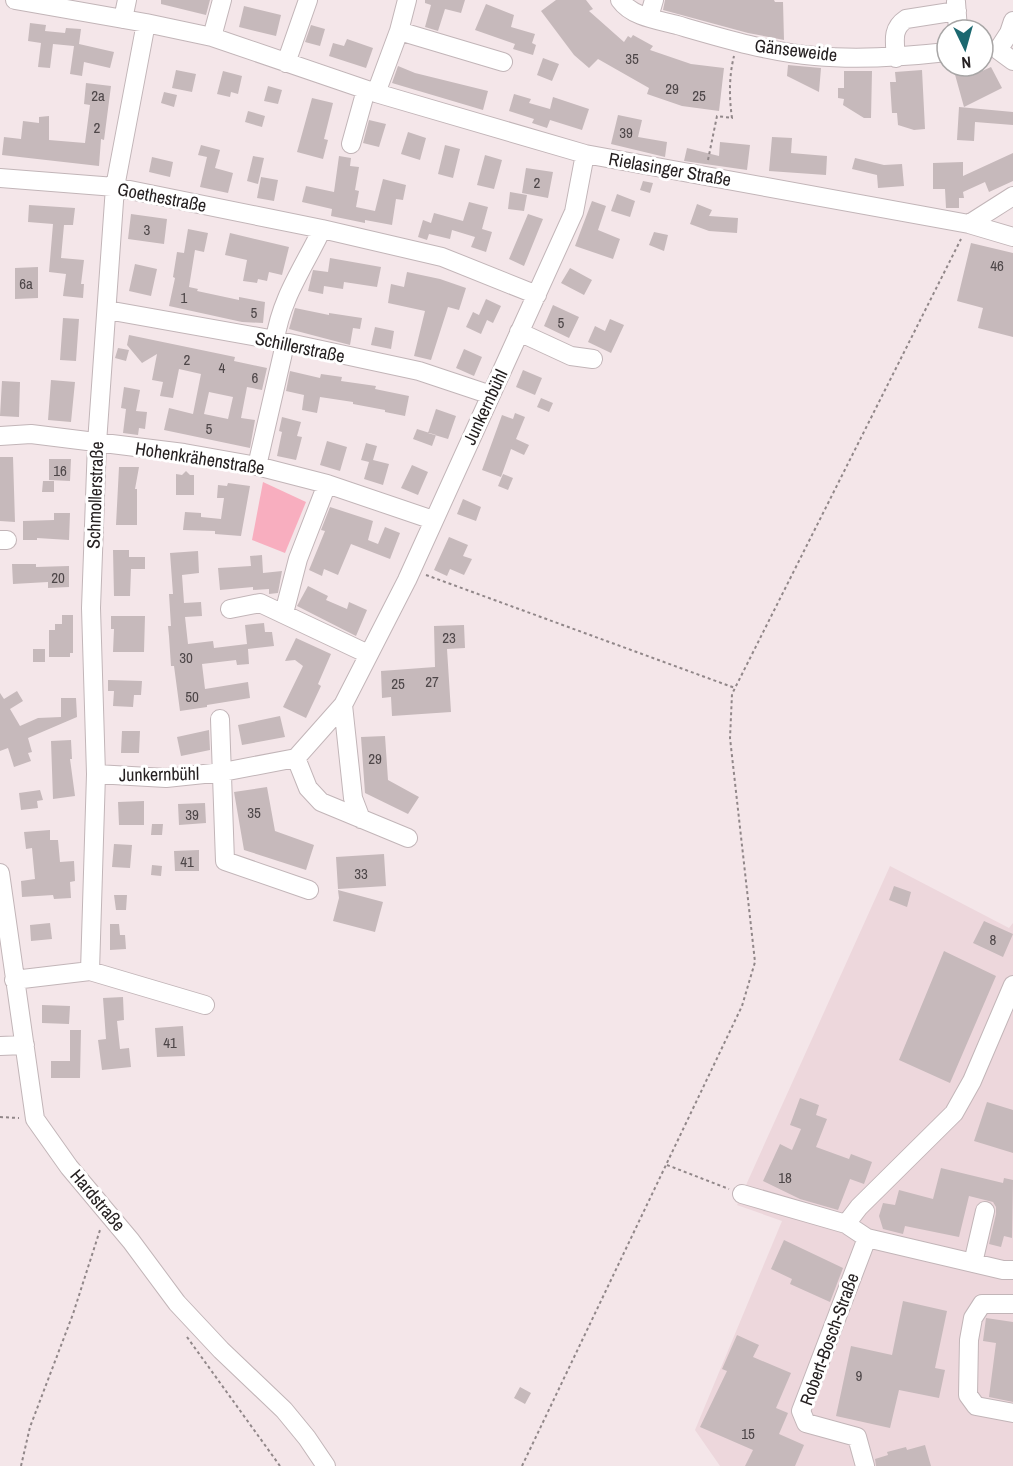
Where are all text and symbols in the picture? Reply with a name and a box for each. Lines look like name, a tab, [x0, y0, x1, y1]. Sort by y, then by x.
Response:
north arrow	[935, 18, 995, 78]
street label: Gänseweide	[753, 33, 839, 67]
house number: 35	[625, 48, 639, 69]
text: N	[961, 52, 972, 74]
house number: 29	[665, 78, 679, 99]
house number: 2a	[91, 85, 105, 106]
house number: 25	[692, 85, 706, 106]
house number: 2	[94, 117, 101, 138]
house number: 39	[619, 122, 633, 143]
street label: Rielasinger Straße	[607, 146, 733, 192]
house number: 2	[534, 172, 541, 193]
street label: Goethestraße	[115, 176, 209, 218]
house number: 3	[144, 219, 151, 240]
house number: 46	[990, 255, 1004, 276]
house number: 6a	[19, 273, 33, 294]
house number: 1	[181, 287, 188, 308]
house number: 5	[251, 302, 258, 323]
house number: 5	[558, 312, 565, 333]
street label: Schillerstraße	[253, 325, 347, 369]
house number: 2	[184, 349, 191, 370]
house number: 4	[219, 357, 226, 378]
street label: Junkernbühl	[457, 365, 513, 449]
house number: 6	[252, 367, 259, 388]
house number: 5	[206, 418, 213, 439]
street label: Hohenkrähenstraße	[134, 435, 266, 481]
street label: Schmollerstraße	[81, 441, 109, 549]
house number: 16	[53, 460, 67, 481]
house number: 20	[51, 567, 65, 588]
house number: 23	[442, 627, 456, 648]
house number: 30	[179, 647, 193, 668]
house number: 27	[425, 671, 439, 692]
house number: 25	[391, 673, 405, 694]
house number: 50	[185, 686, 199, 707]
house number: 29	[368, 748, 382, 769]
street label: Junkernbühl	[119, 761, 199, 787]
house number: 35	[247, 802, 261, 823]
house number: 39	[185, 804, 199, 825]
house number: 41	[180, 851, 194, 872]
house number: 33	[354, 863, 368, 884]
house number: 8	[990, 929, 997, 950]
house number: 41	[163, 1032, 177, 1053]
street label: Hardstraße	[65, 1164, 131, 1236]
house number: 18	[778, 1167, 792, 1188]
street label: Robert-Bosch-Straße	[793, 1269, 865, 1409]
house number: 9	[856, 1365, 863, 1386]
house number: 15	[741, 1423, 755, 1444]

